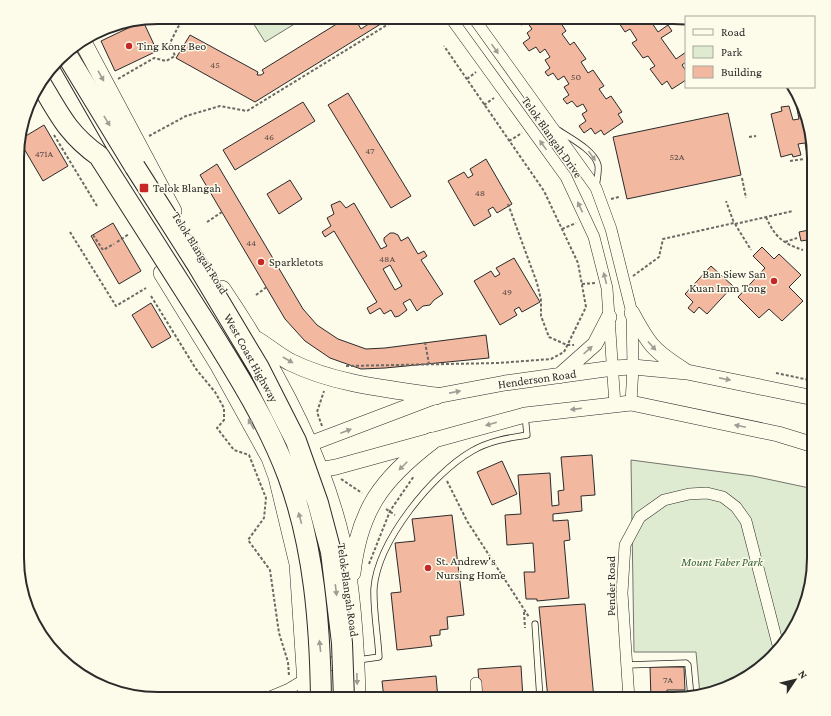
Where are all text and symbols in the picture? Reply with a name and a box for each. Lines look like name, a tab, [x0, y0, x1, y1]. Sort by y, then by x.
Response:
legend	[685, 16, 815, 88]
text: Road	[721, 25, 746, 39]
place label: Ting Kong Beo	[137, 39, 206, 53]
marker: Ting Kong Beo	[124, 41, 134, 51]
one-way arrow	[491, 44, 499, 54]
text: Park	[721, 45, 743, 59]
house number: 45	[210, 59, 220, 70]
text: Building	[721, 65, 762, 79]
one-way arrow	[98, 70, 105, 82]
house number: 50	[571, 71, 582, 82]
street label: Telok Blangah Drive	[519, 94, 585, 180]
one-way arrow	[103, 116, 111, 126]
house number: 46	[264, 131, 274, 142]
one-way arrow	[539, 140, 547, 151]
house number: 47	[365, 145, 375, 156]
house number: 471A	[35, 148, 54, 159]
one-way arrow	[588, 151, 596, 161]
house number: 52A	[670, 151, 685, 162]
place label: Telok Blangah	[153, 181, 221, 195]
marker: Telok Blangah	[138, 182, 150, 194]
house number: 48	[475, 187, 485, 198]
one-way arrow	[577, 201, 583, 213]
street label: Telok Blangah Road	[169, 209, 231, 297]
house number: 44	[246, 237, 256, 248]
house number: 48A	[379, 253, 395, 264]
place label: Sparkletots	[269, 255, 324, 269]
marker: Sparkletots	[256, 257, 266, 267]
place label: Ban Siew San Kuan Imm Tong	[689, 267, 767, 295]
one-way arrow	[602, 272, 608, 284]
marker: Ban Siew San Kuan Imm Tong	[769, 276, 779, 286]
house number: 49	[502, 286, 512, 297]
street label: West Coast Highway	[221, 311, 281, 405]
one-way arrow	[648, 341, 657, 351]
one-way arrow	[583, 345, 593, 355]
one-way arrow	[282, 356, 294, 363]
street label: Henderson Road	[497, 366, 578, 391]
one-way arrow	[719, 376, 731, 382]
one-way arrow	[449, 389, 461, 395]
one-way arrow	[570, 406, 582, 412]
one-way arrow	[247, 418, 254, 430]
one-way arrow	[485, 421, 497, 427]
one-way arrow	[734, 423, 746, 429]
one-way arrow	[340, 428, 351, 434]
one-way arrow	[398, 461, 407, 471]
one-way arrow	[297, 512, 303, 524]
street label: Telok Blangah Road	[334, 542, 362, 638]
place label: St. Andrew's Nursing Home	[436, 554, 506, 582]
street label: Pender Road	[604, 555, 618, 616]
park label: Mount Faber Park	[680, 555, 763, 569]
marker: St. Andrew's Nursing Home	[423, 563, 433, 573]
one-way arrow	[333, 584, 339, 596]
one-way arrow	[317, 640, 323, 652]
north arrow	[775, 660, 815, 700]
text: N	[796, 668, 811, 681]
one-way arrow	[354, 673, 360, 686]
house number: 7A	[663, 674, 673, 685]

